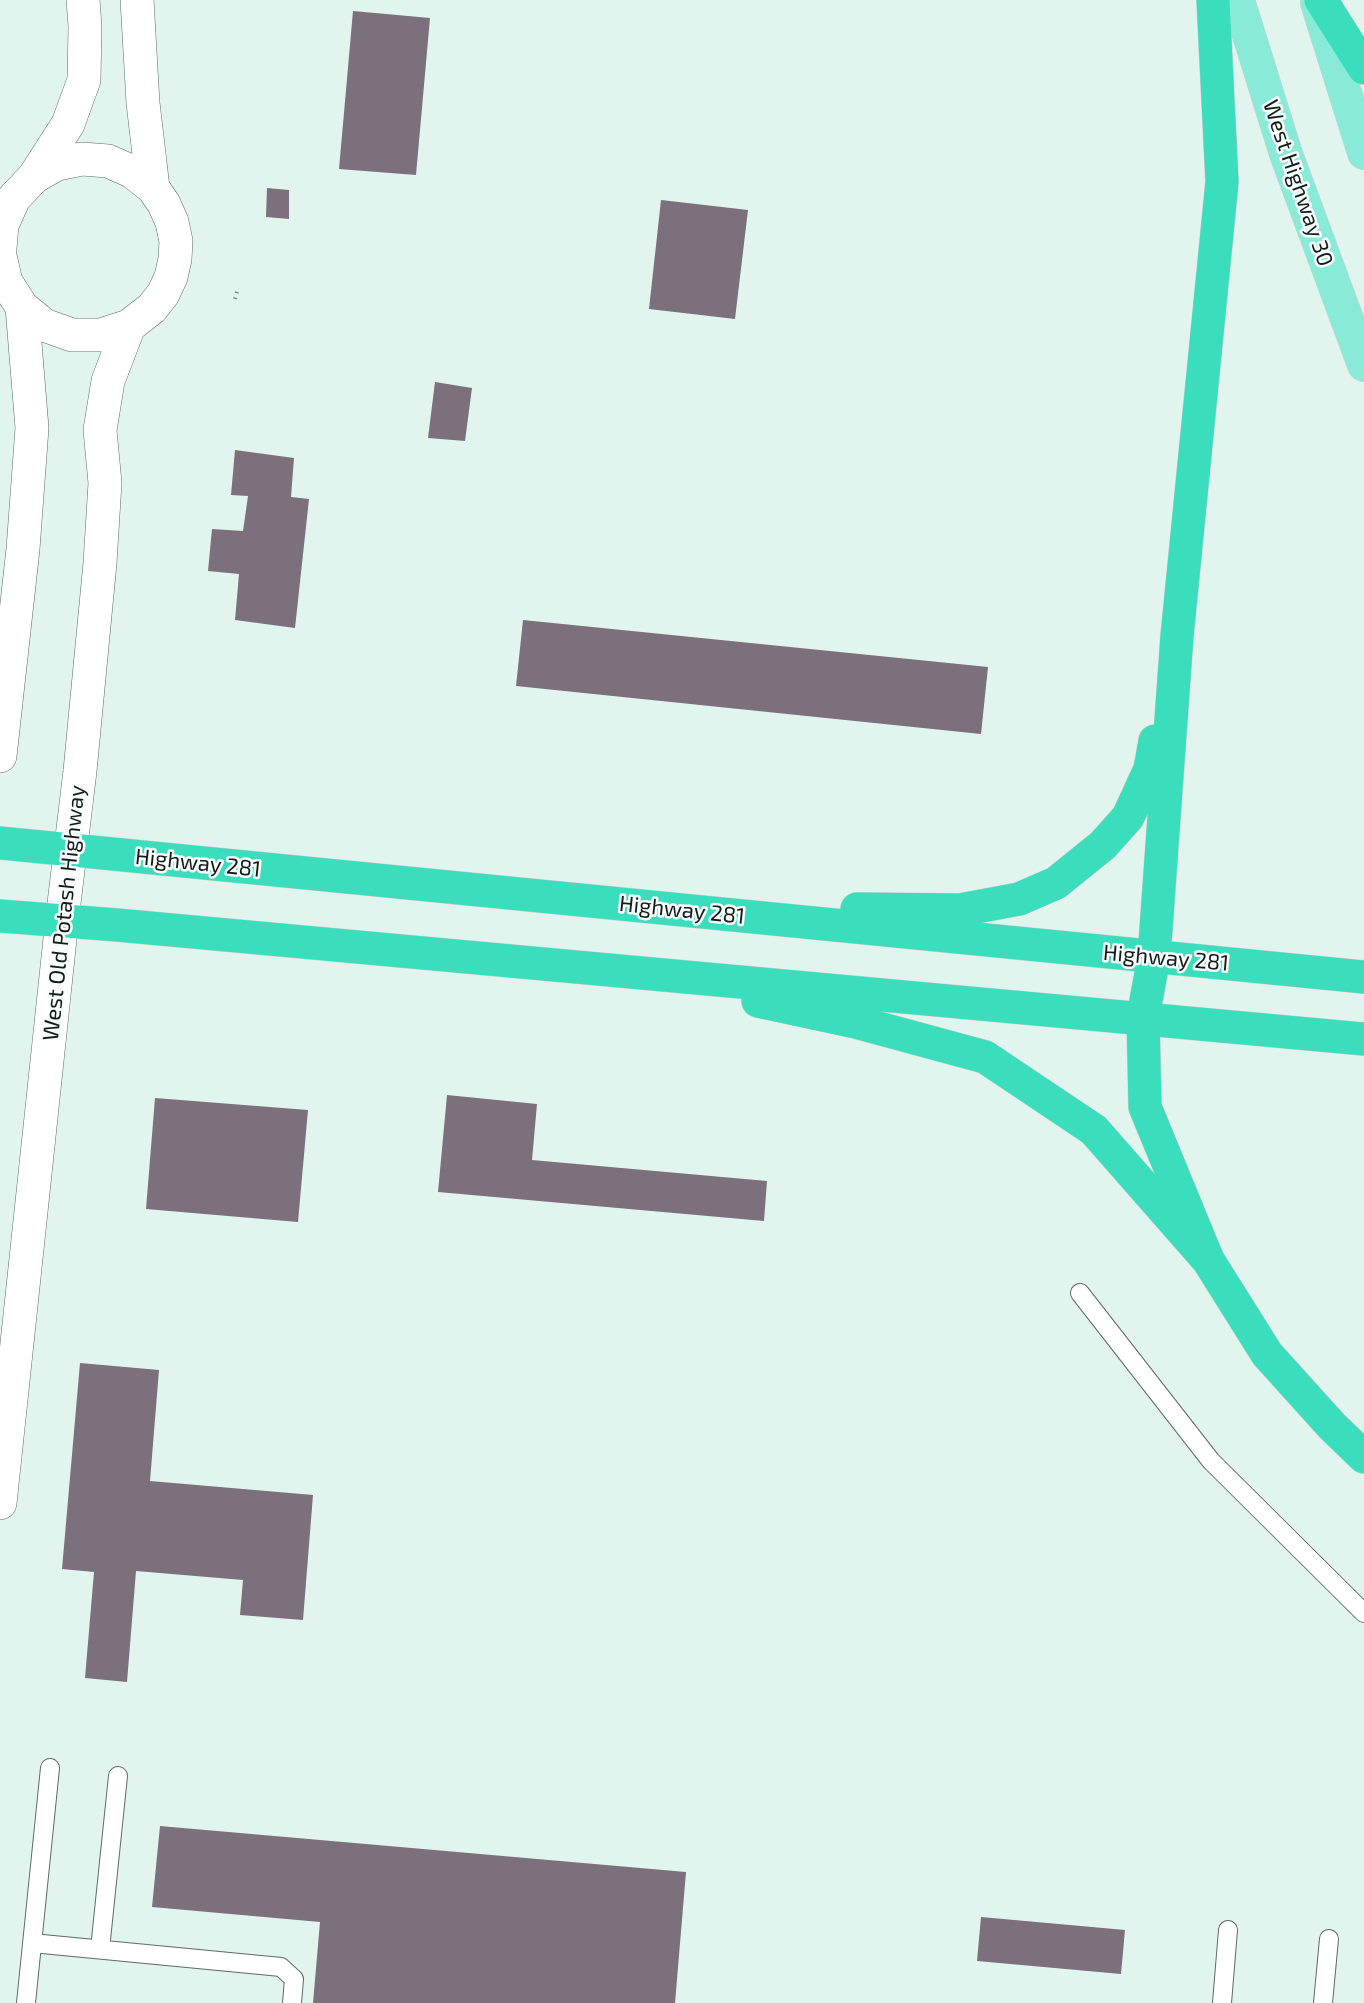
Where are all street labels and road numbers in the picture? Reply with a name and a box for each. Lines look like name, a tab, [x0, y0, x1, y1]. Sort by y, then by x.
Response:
street label: West Highway 30	[1257, 96, 1339, 270]
street label: West Old Potash Highway	[37, 784, 91, 1042]
street label: Highway 281	[134, 843, 262, 883]
street label: Highway 281	[618, 890, 746, 930]
street label: Highway 281	[1102, 939, 1230, 977]

